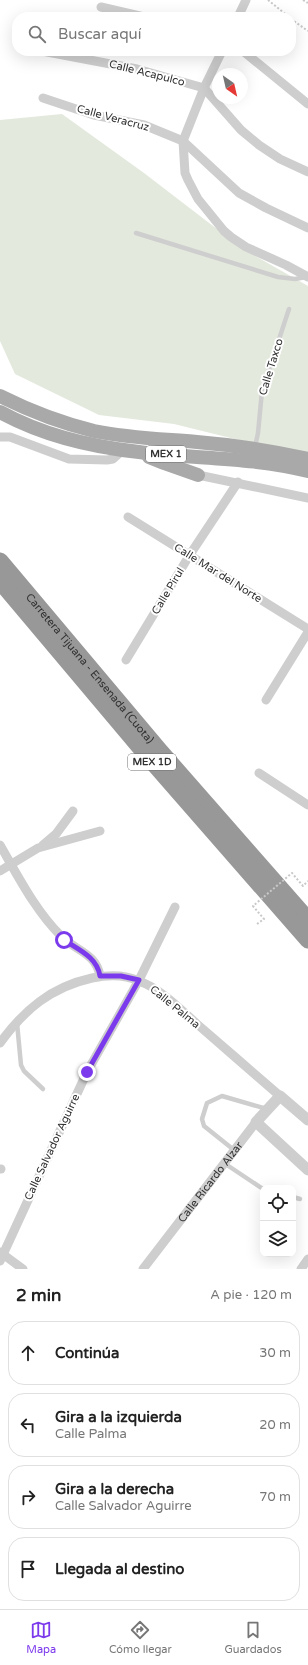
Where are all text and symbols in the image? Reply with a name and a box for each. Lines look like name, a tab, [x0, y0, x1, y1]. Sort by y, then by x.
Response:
search box	[12, 12, 296, 56]
icon: search	[26, 23, 48, 45]
text: Buscar aquí	[58, 25, 141, 43]
street label: Calle Acapulco	[108, 57, 186, 89]
north arrow	[212, 68, 248, 104]
street label: Calle Veracruz	[75, 102, 151, 134]
street label: Calle Taxco	[256, 337, 286, 397]
road number: MEX 1	[146, 446, 186, 462]
street label: Calle Mar del Norte	[172, 541, 264, 605]
street label: Calle Pirul	[149, 565, 187, 617]
street label: Carretera Tijuana - Ensenada (Cuota)	[23, 591, 157, 746]
road number: MEX 1D	[128, 754, 176, 770]
route start	[55, 931, 73, 949]
street label: Calle Palma	[147, 983, 203, 1031]
route end	[78, 1063, 96, 1081]
street label: Calle Salvador Aguirre	[22, 1092, 82, 1202]
street label: Calle Ricardo Alzar	[175, 1138, 246, 1225]
map controls	[260, 1185, 296, 1257]
button: locate	[260, 1185, 296, 1221]
button: layers	[260, 1221, 296, 1257]
text: 2 min	[16, 1285, 61, 1306]
text: A pie · 120 m	[210, 1287, 292, 1303]
icon: ahead	[17, 1342, 39, 1364]
text: Continúa	[55, 1344, 119, 1362]
text: 30 m	[259, 1345, 291, 1361]
text: Gira a la izquierda	[55, 1408, 182, 1426]
icon: left	[17, 1414, 39, 1436]
text: 20 m	[259, 1417, 291, 1433]
text: Calle Palma	[55, 1426, 127, 1442]
text: Gira a la derecha	[55, 1480, 174, 1498]
icon: right	[17, 1486, 39, 1508]
text: 70 m	[259, 1489, 291, 1505]
text: Calle Salvador Aguirre	[55, 1498, 192, 1514]
icon: arrive	[17, 1558, 39, 1580]
text: Llegada al destino	[55, 1560, 184, 1578]
tab: Mapa	[26, 1619, 56, 1656]
tab: Cómo llegar	[109, 1619, 172, 1656]
tab: Guardados	[224, 1619, 282, 1656]

